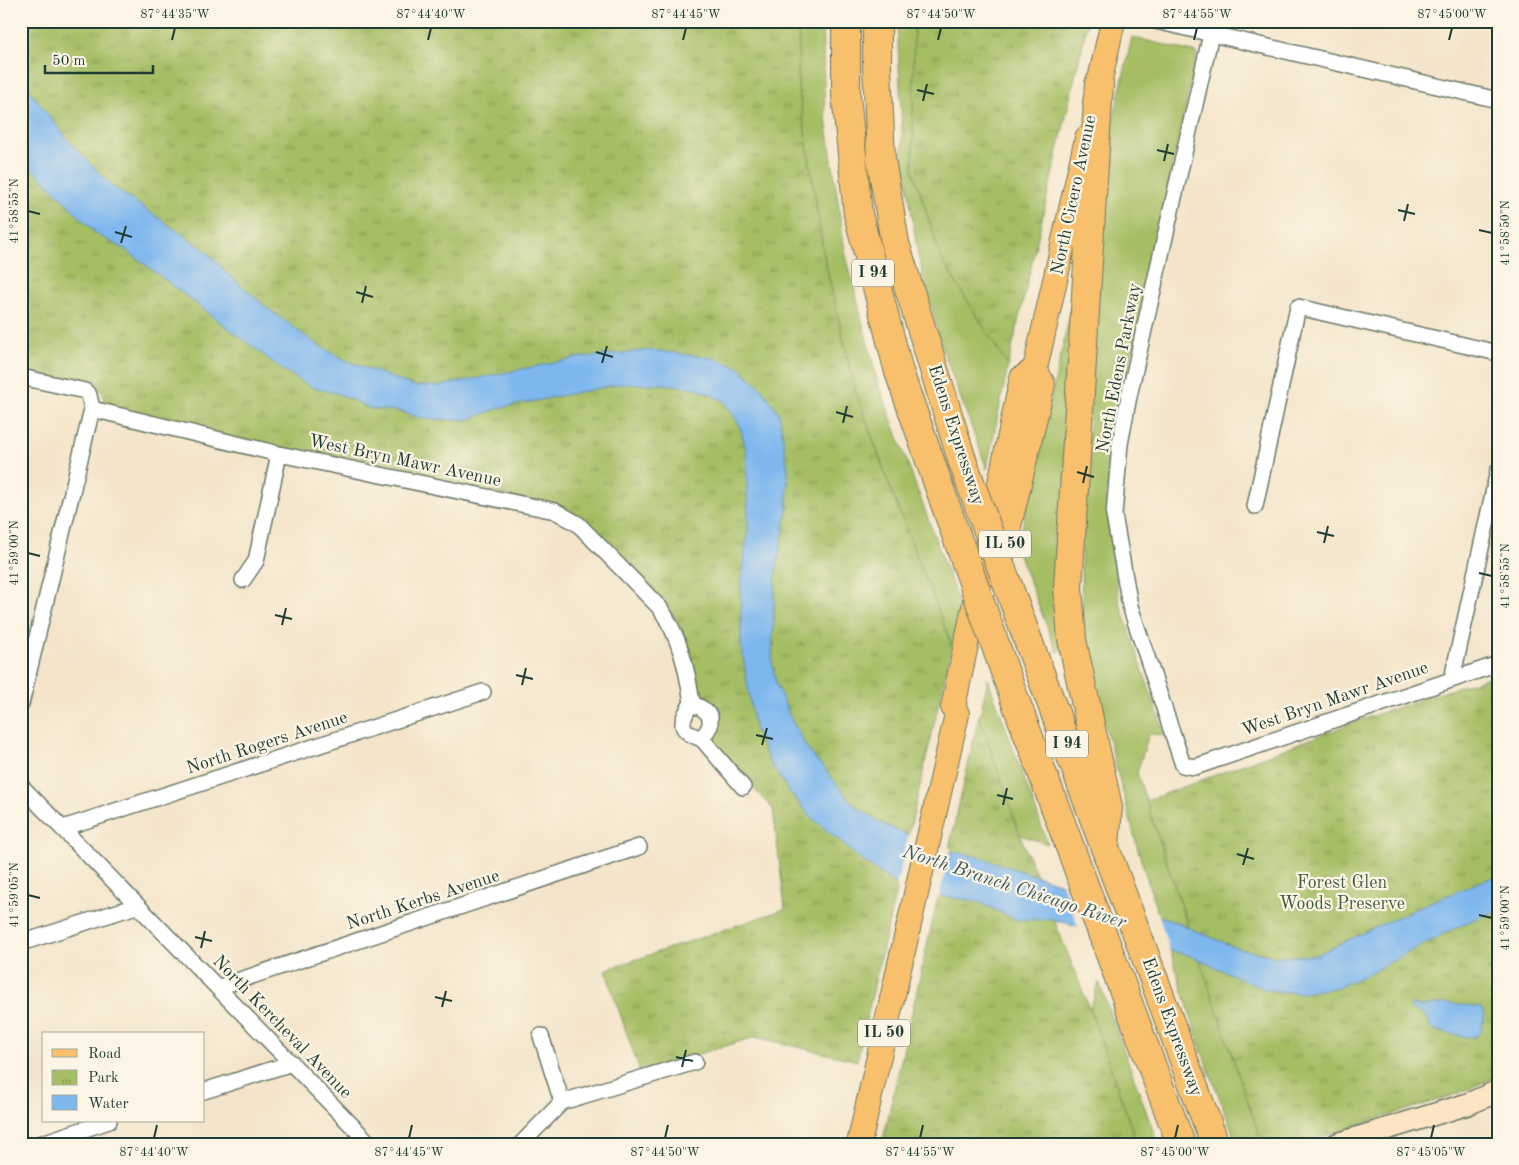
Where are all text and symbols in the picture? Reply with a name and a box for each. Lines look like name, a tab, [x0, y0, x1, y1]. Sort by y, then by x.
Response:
text: 87°44'35"W	[140, 8, 210, 21]
text: 87°44'45"W	[651, 8, 721, 21]
text: 87°44'50"W	[906, 8, 976, 21]
text: 87°44'55"W	[1162, 8, 1232, 21]
text: 87°45'00"W	[1417, 8, 1487, 21]
text: 87°44'40"W	[396, 9, 466, 21]
scale bar	[45, 42, 152, 74]
text: 50 m	[52, 54, 86, 69]
street label: North Cicero Avenue	[1048, 113, 1100, 277]
text: 41°58'55"N	[8, 178, 21, 244]
text: 41°58'50"N	[1499, 200, 1512, 266]
road number: I 94	[852, 260, 894, 286]
street label: North Edens Parkway	[1094, 281, 1144, 454]
street label: Edens Expressway	[925, 363, 987, 508]
street label: West Bryn Mawr Avenue	[307, 432, 503, 490]
text: 41°59'00"N	[8, 520, 21, 586]
road number: IL 50	[979, 530, 1031, 558]
text: 41°58'55"N	[1499, 543, 1512, 609]
street label: West Bryn Mawr Avenue	[1239, 659, 1431, 739]
street label: North Rogers Avenue	[184, 708, 350, 778]
road number: I 94	[1046, 731, 1088, 758]
water label: North Branch Chicago River	[899, 843, 1129, 933]
text: 41°59'05"N	[8, 862, 21, 928]
street label: North Kerbs Avenue	[344, 867, 502, 933]
park label: Forest Glen Woods Preserve	[1279, 874, 1405, 913]
text: 41°59'00"N	[1499, 885, 1512, 951]
street label: North Kercheval Avenue	[209, 952, 355, 1102]
street label: Edens Expressway	[1138, 955, 1206, 1099]
road number: IL 50	[858, 1020, 910, 1046]
legend	[42, 1032, 205, 1122]
text: Road	[88, 1047, 122, 1062]
text: Park	[88, 1071, 119, 1086]
text: Water	[88, 1097, 129, 1112]
text: 87°44'45"W	[374, 1146, 444, 1159]
text: 87°44'50"W	[630, 1146, 700, 1159]
text: 87°44'55"W	[885, 1146, 955, 1159]
text: 87°45'00"W	[1140, 1146, 1210, 1159]
text: 87°45'05"W	[1396, 1146, 1466, 1159]
text: 87°44'40"W	[119, 1147, 189, 1159]

